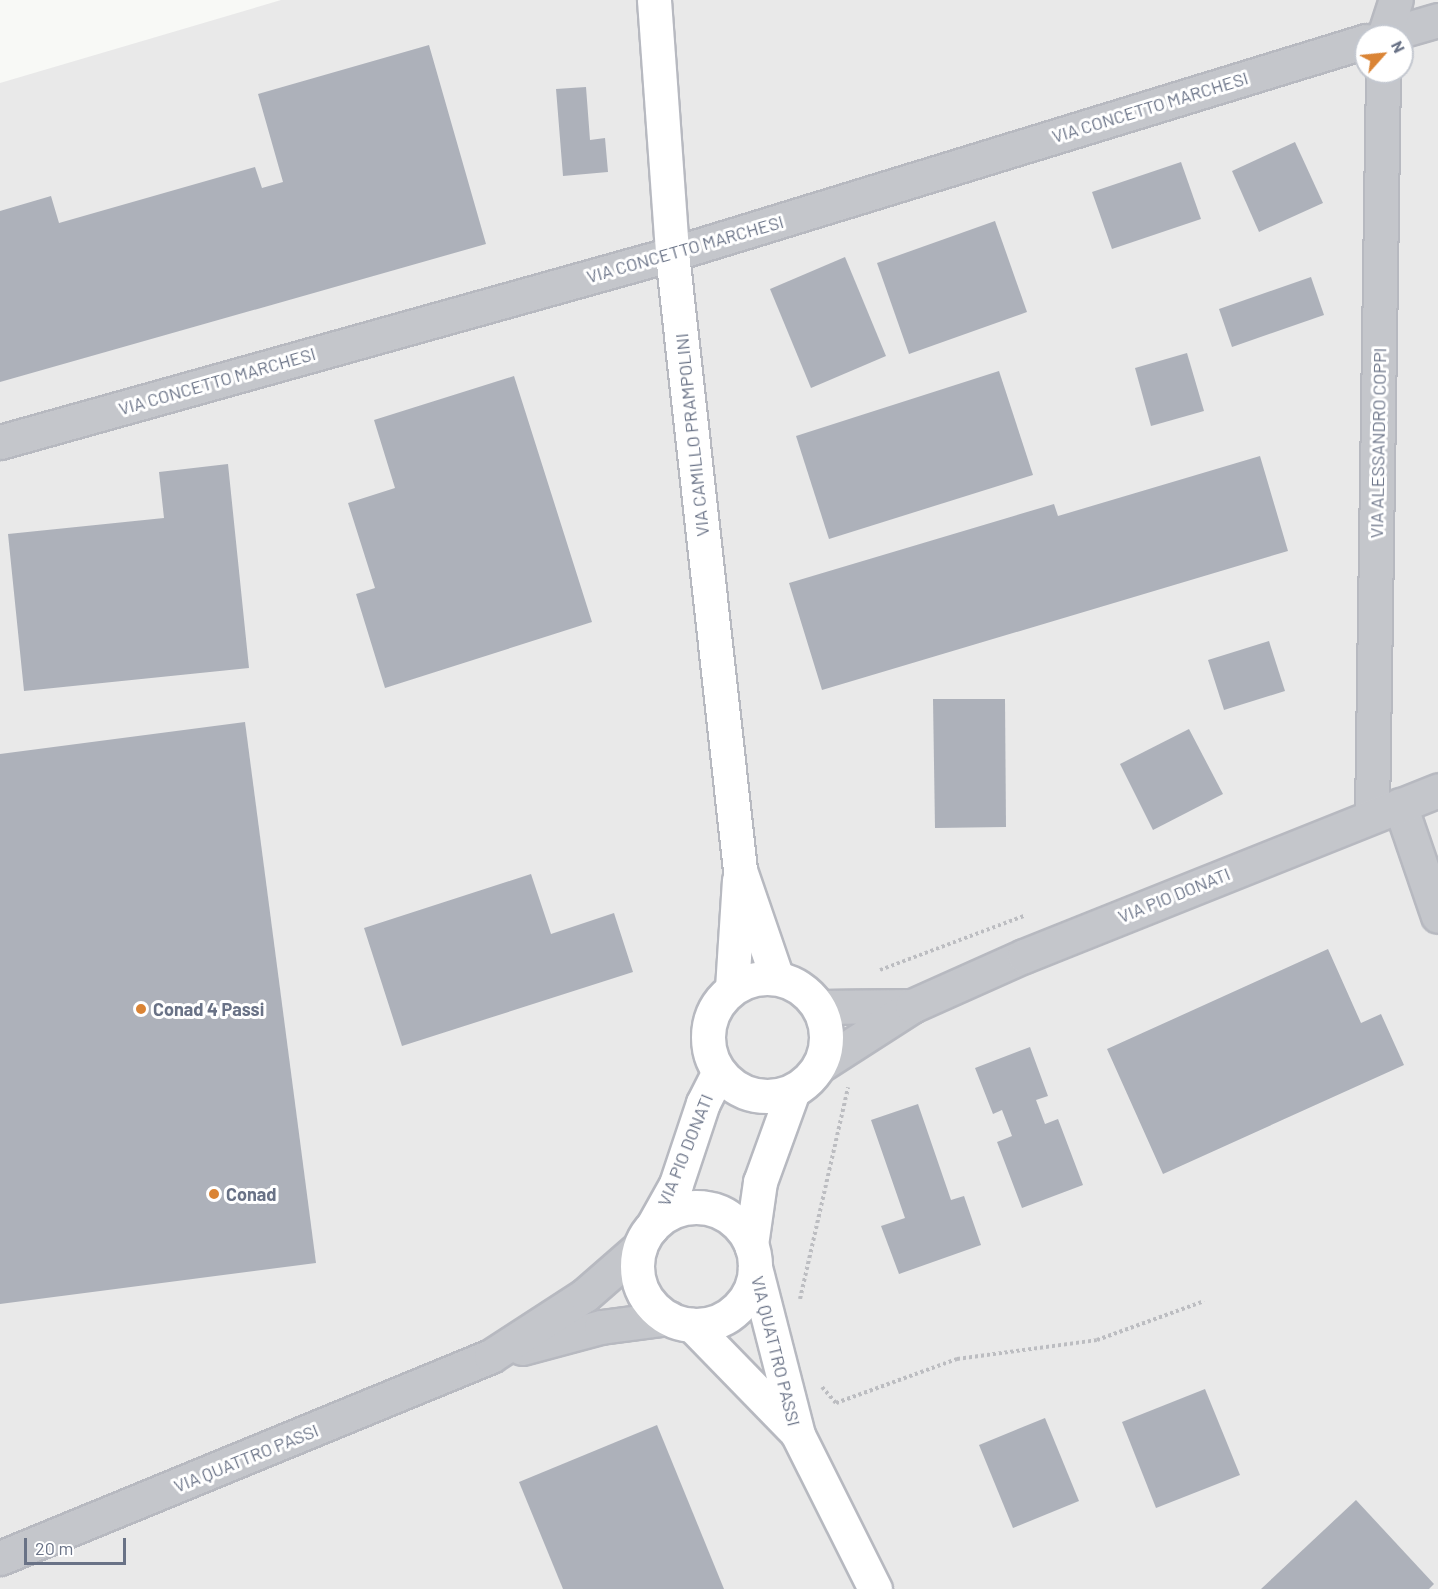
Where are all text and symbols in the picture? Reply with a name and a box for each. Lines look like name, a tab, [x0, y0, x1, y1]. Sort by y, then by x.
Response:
north arrow	[1354, 24, 1414, 84]
text: N	[1388, 37, 1410, 56]
street label: VIA CONCETTO MARCHESI	[1049, 67, 1251, 147]
street label: VIA CONCETTO MARCHESI	[584, 211, 786, 287]
street label: VIA CAMILLO PRAMPOLINI	[671, 332, 713, 538]
street label: VIA CONCETTO MARCHESI	[116, 343, 318, 419]
street label: VIA ALESSANDRO COPPI	[1366, 347, 1390, 539]
street label: VIA PIO DONATI	[1115, 863, 1233, 927]
place label: Conad 4 Passi	[153, 998, 264, 1020]
marker: Conad 4 Passi	[134, 1002, 148, 1016]
street label: VIA PIO DONATI	[653, 1091, 717, 1209]
place label: Conad	[226, 1183, 276, 1205]
marker: Conad	[207, 1187, 221, 1201]
street label: VIA QUATTRO PASSI	[747, 1274, 805, 1428]
street label: VIA QUATTRO PASSI	[171, 1419, 321, 1497]
scale bar	[27, 1526, 129, 1564]
text: 20 m	[35, 1537, 73, 1559]

